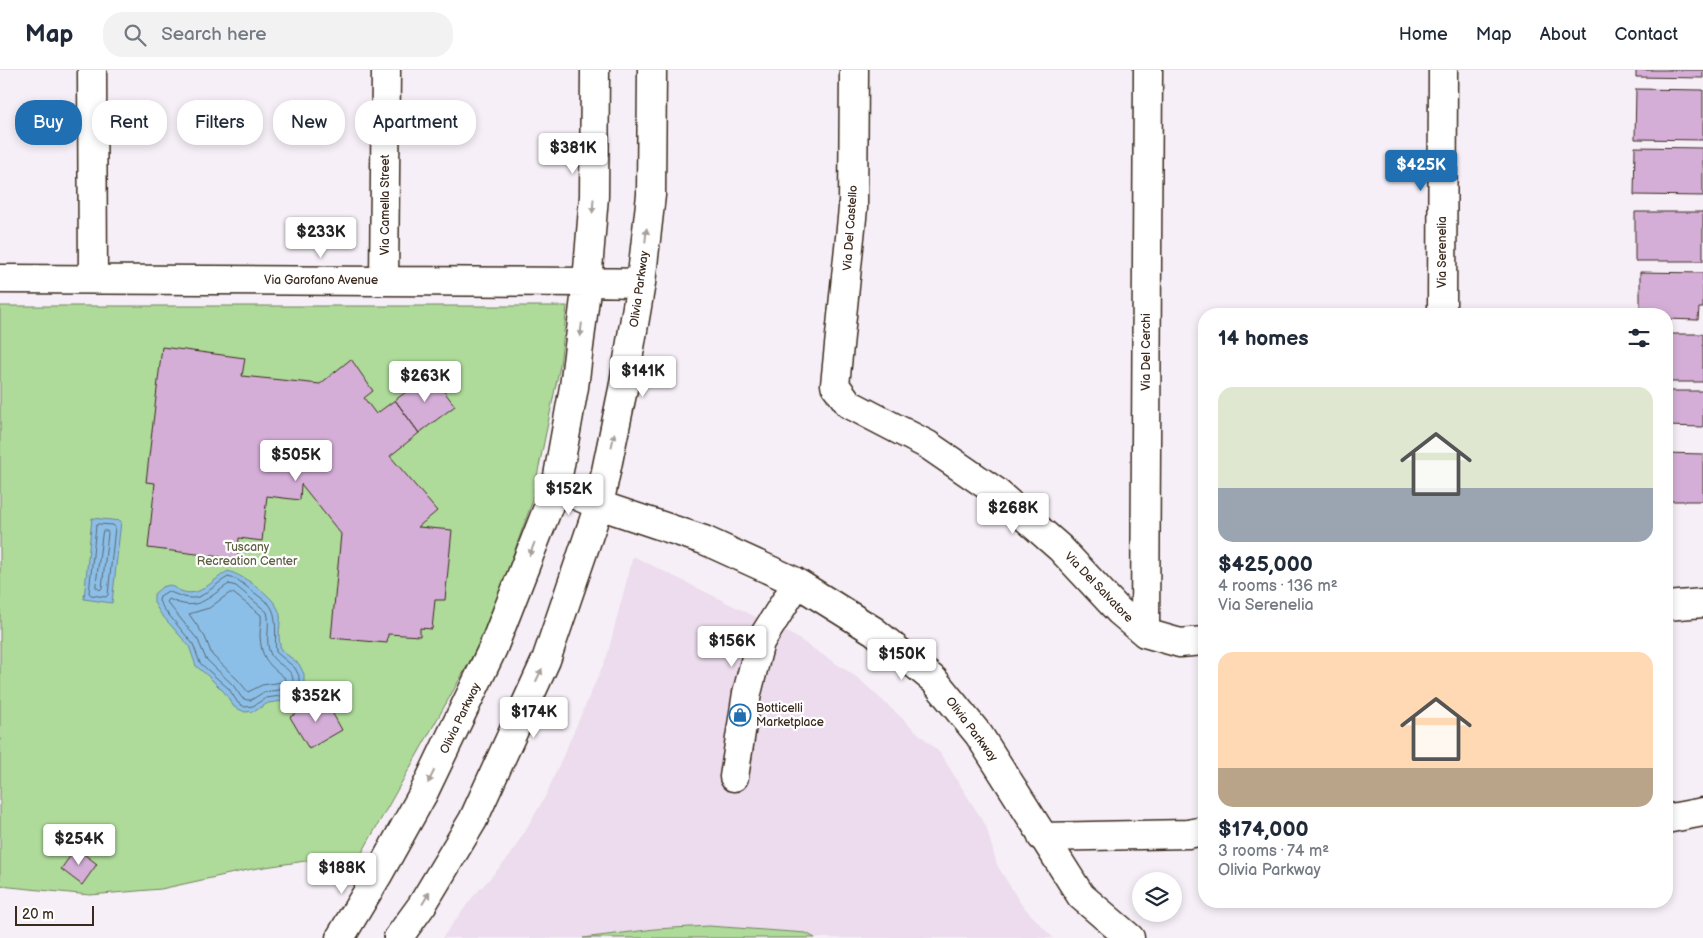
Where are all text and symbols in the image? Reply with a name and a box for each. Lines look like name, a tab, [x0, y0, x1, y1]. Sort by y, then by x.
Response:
search box	[103, 12, 453, 57]
text: Map	[25, 20, 73, 49]
icon: search	[121, 21, 149, 49]
text: Search here	[161, 23, 267, 46]
text: Home	[1399, 24, 1448, 45]
text: Map	[1476, 24, 1512, 45]
text: About	[1540, 24, 1587, 45]
text: Contact	[1615, 24, 1678, 45]
chip: Buy	[15, 100, 82, 145]
chip: Rent	[92, 100, 167, 145]
chip: Filters	[177, 100, 263, 145]
chip: New	[273, 100, 345, 145]
chip: Apartment	[355, 100, 476, 145]
pin: $381K	[538, 132, 608, 175]
text: $381K	[549, 139, 597, 158]
pin: $425K	[1386, 150, 1456, 192]
street label: Via Camella Street	[378, 154, 393, 255]
text: $425K	[1396, 156, 1446, 175]
street label: Via Del Castello	[840, 185, 861, 271]
one-way arrow	[589, 198, 597, 214]
pin: $233K	[286, 216, 356, 259]
street label: Via Serenelia	[1435, 216, 1450, 288]
text: $233K	[296, 223, 346, 242]
one-way arrow	[642, 227, 650, 243]
street label: Olivia Parkway	[627, 249, 652, 328]
street label: Via Garofano Avenue	[264, 273, 378, 288]
street label: Via Del Cerchi	[1139, 313, 1154, 391]
one-way arrow	[577, 322, 585, 338]
icon: filters	[1625, 324, 1653, 352]
text: 14 homes	[1218, 326, 1309, 351]
pin: $141K	[608, 356, 678, 398]
pin: $263K	[390, 360, 460, 403]
text: $141K	[621, 362, 665, 381]
text: $263K	[400, 367, 450, 386]
icon: home	[1391, 419, 1481, 509]
one-way arrow	[609, 433, 617, 448]
pin: $505K	[261, 440, 331, 482]
text: $505K	[271, 446, 321, 465]
pin: $152K	[534, 474, 604, 516]
text: $152K	[546, 480, 592, 499]
pin: $268K	[978, 492, 1048, 535]
text: $268K	[988, 499, 1038, 518]
park label: Tuscany Recreation Center	[197, 540, 298, 569]
one-way arrow	[528, 541, 535, 556]
street label: Via Del Salvatore	[1061, 549, 1136, 626]
text: $425,000	[1218, 552, 1313, 577]
text: 4 rooms · 136 m²	[1218, 577, 1338, 596]
text: Via Serenelia	[1218, 596, 1314, 615]
pin: $156K	[697, 626, 767, 668]
text: $156K	[708, 632, 756, 651]
pin: $150K	[867, 638, 937, 681]
text: $150K	[878, 645, 926, 664]
one-way arrow	[536, 668, 544, 682]
pin: $352K	[281, 680, 351, 723]
street label: Olivia Parkway	[437, 680, 484, 756]
icon: home	[1391, 684, 1481, 774]
text: $352K	[291, 687, 341, 706]
street label: Olivia Parkway	[942, 694, 1001, 765]
pin: $174K	[499, 696, 569, 739]
place label: Botticelli Marketplace	[756, 701, 824, 730]
text: $174K	[511, 703, 557, 722]
shop icon: Botticelli Marketplace	[728, 703, 752, 727]
one-way arrow	[427, 770, 435, 784]
text: $174,000	[1218, 817, 1309, 842]
pin: $254K	[44, 824, 114, 866]
text: $254K	[54, 830, 104, 849]
text: 3 rooms · 74 m²	[1218, 842, 1329, 861]
pin: $188K	[307, 852, 377, 895]
text: $188K	[318, 859, 366, 878]
text: Olivia Parkway	[1218, 861, 1321, 880]
map controls	[1132, 872, 1182, 922]
button: layers	[1132, 872, 1182, 922]
one-way arrow	[422, 891, 431, 904]
scale bar	[15, 903, 94, 926]
text: 20 m	[22, 906, 54, 923]

